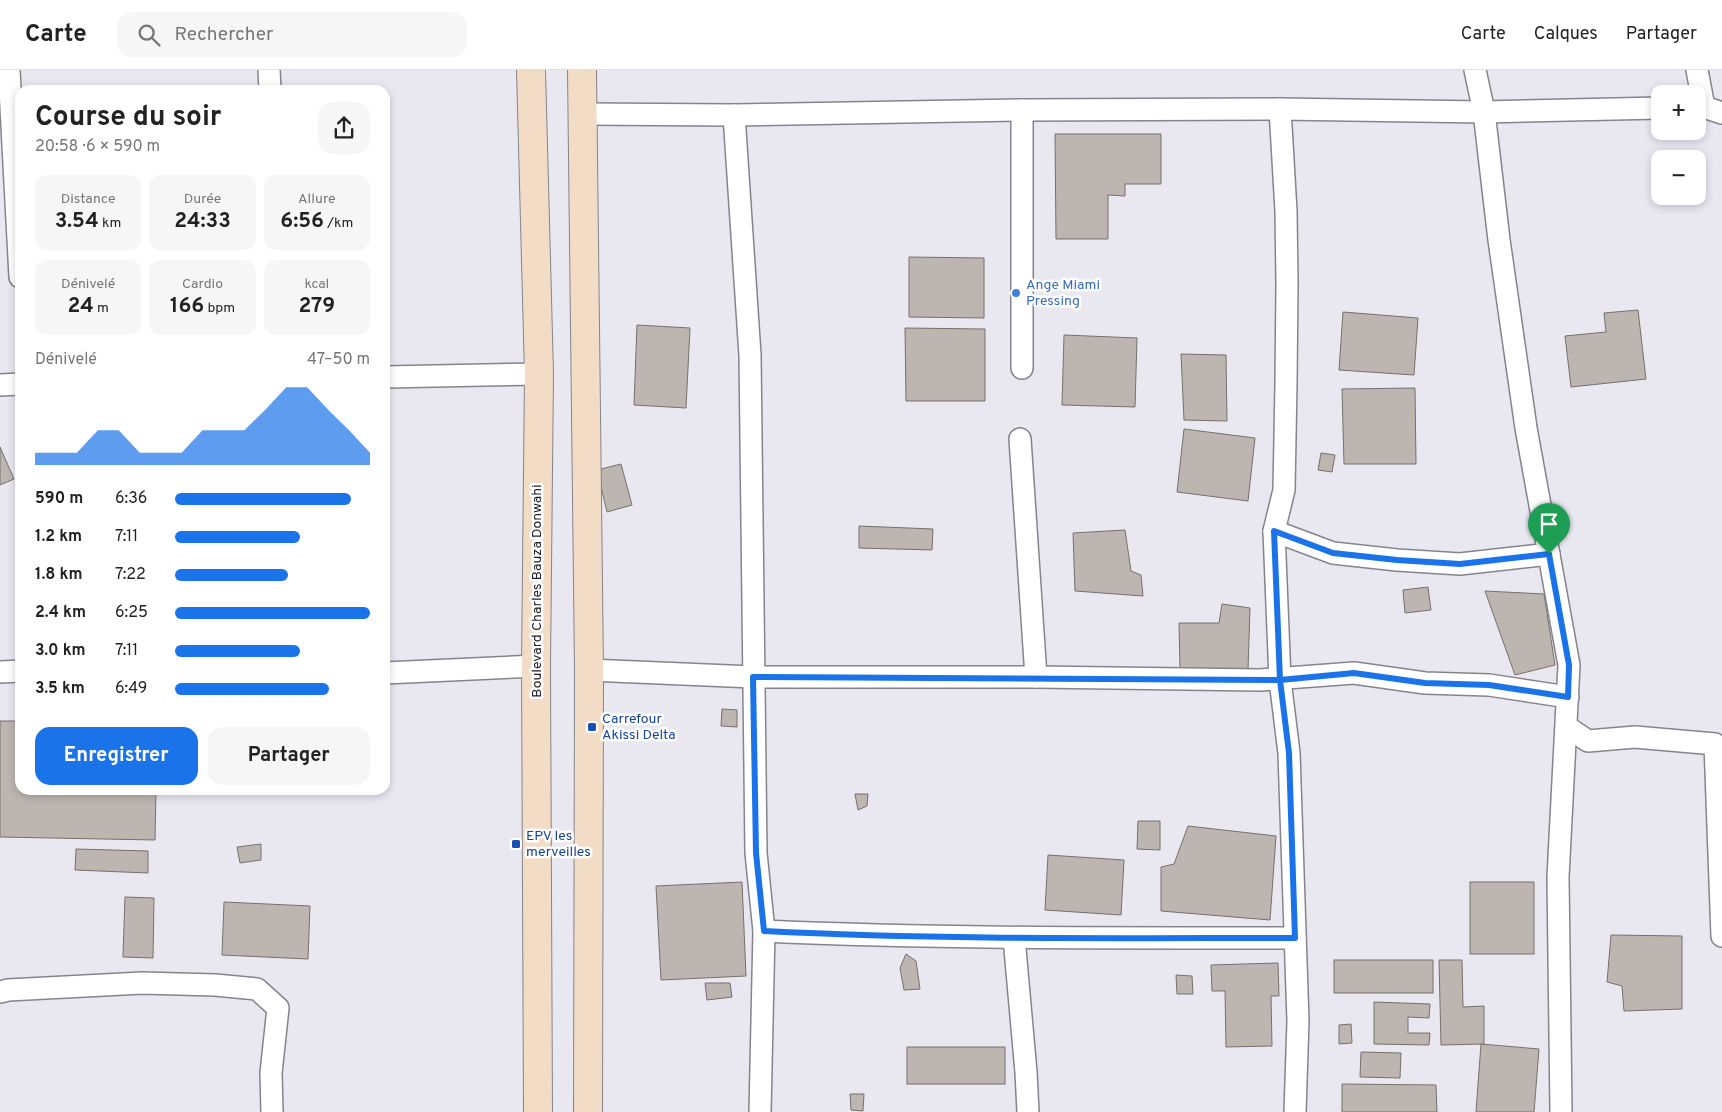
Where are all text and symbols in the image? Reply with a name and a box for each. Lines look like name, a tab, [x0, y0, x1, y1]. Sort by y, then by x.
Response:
search box	[117, 12, 467, 57]
text: Carte	[25, 20, 87, 50]
icon: search	[135, 21, 163, 49]
text: Rechercher	[175, 23, 273, 47]
text: Carte	[1461, 23, 1506, 46]
text: Calques	[1534, 23, 1598, 46]
text: Partager	[1626, 23, 1697, 46]
map controls	[1651, 85, 1706, 205]
button: +	[1651, 85, 1706, 140]
text: Course du soir	[35, 100, 221, 136]
button: share	[318, 102, 370, 154]
text: 20:58 · 6 × 590 m	[35, 137, 160, 157]
button: −	[1651, 150, 1706, 205]
text: Distance	[61, 191, 116, 208]
text: Durée	[184, 191, 221, 208]
text: Allure	[298, 191, 336, 208]
text: 3.54	[55, 208, 99, 235]
text: 24:33	[174, 208, 231, 235]
text: 6:56	[280, 208, 324, 235]
text: km	[99, 215, 121, 232]
text: /km	[324, 215, 353, 232]
text: Dénivelé	[61, 276, 115, 293]
text: Cardio	[182, 276, 223, 293]
text: kcal	[304, 276, 329, 293]
place label: Ange Miami Pressing	[1026, 277, 1100, 310]
marker: Ange Miami Pressing	[1010, 287, 1022, 299]
text: 24	[67, 293, 94, 320]
text: 166	[170, 293, 204, 320]
text: 279	[298, 293, 335, 320]
text: m	[94, 300, 109, 317]
text: bpm	[204, 300, 235, 317]
text: Dénivelé	[35, 350, 97, 370]
text: 47–50 m	[307, 350, 370, 370]
street label: Boulevard Charles Bauza Donwahi	[529, 484, 546, 698]
text: 590 m	[35, 489, 83, 509]
text: 6:36	[115, 489, 147, 509]
pin	[1528, 503, 1570, 554]
icon: arrive	[1535, 510, 1563, 538]
text: 1.2 km	[35, 527, 82, 547]
text: 7:11	[115, 527, 138, 547]
text: 1.8 km	[35, 565, 82, 585]
text: 7:22	[115, 565, 146, 585]
text: 2.4 km	[35, 603, 86, 623]
text: 6:25	[115, 603, 148, 623]
text: 3.0 km	[35, 641, 86, 661]
text: 7:11	[115, 641, 138, 661]
text: 3.5 km	[35, 679, 85, 699]
text: 6:49	[115, 679, 147, 699]
place label: Carrefour Akissi Delta	[602, 711, 676, 744]
marker: Carrefour Akissi Delta	[586, 721, 598, 733]
button: Enregistrer	[35, 727, 198, 785]
button: Partager	[208, 727, 370, 785]
place label: EPV les merveilles	[526, 828, 591, 861]
marker: EPV les merveilles	[510, 838, 522, 850]

